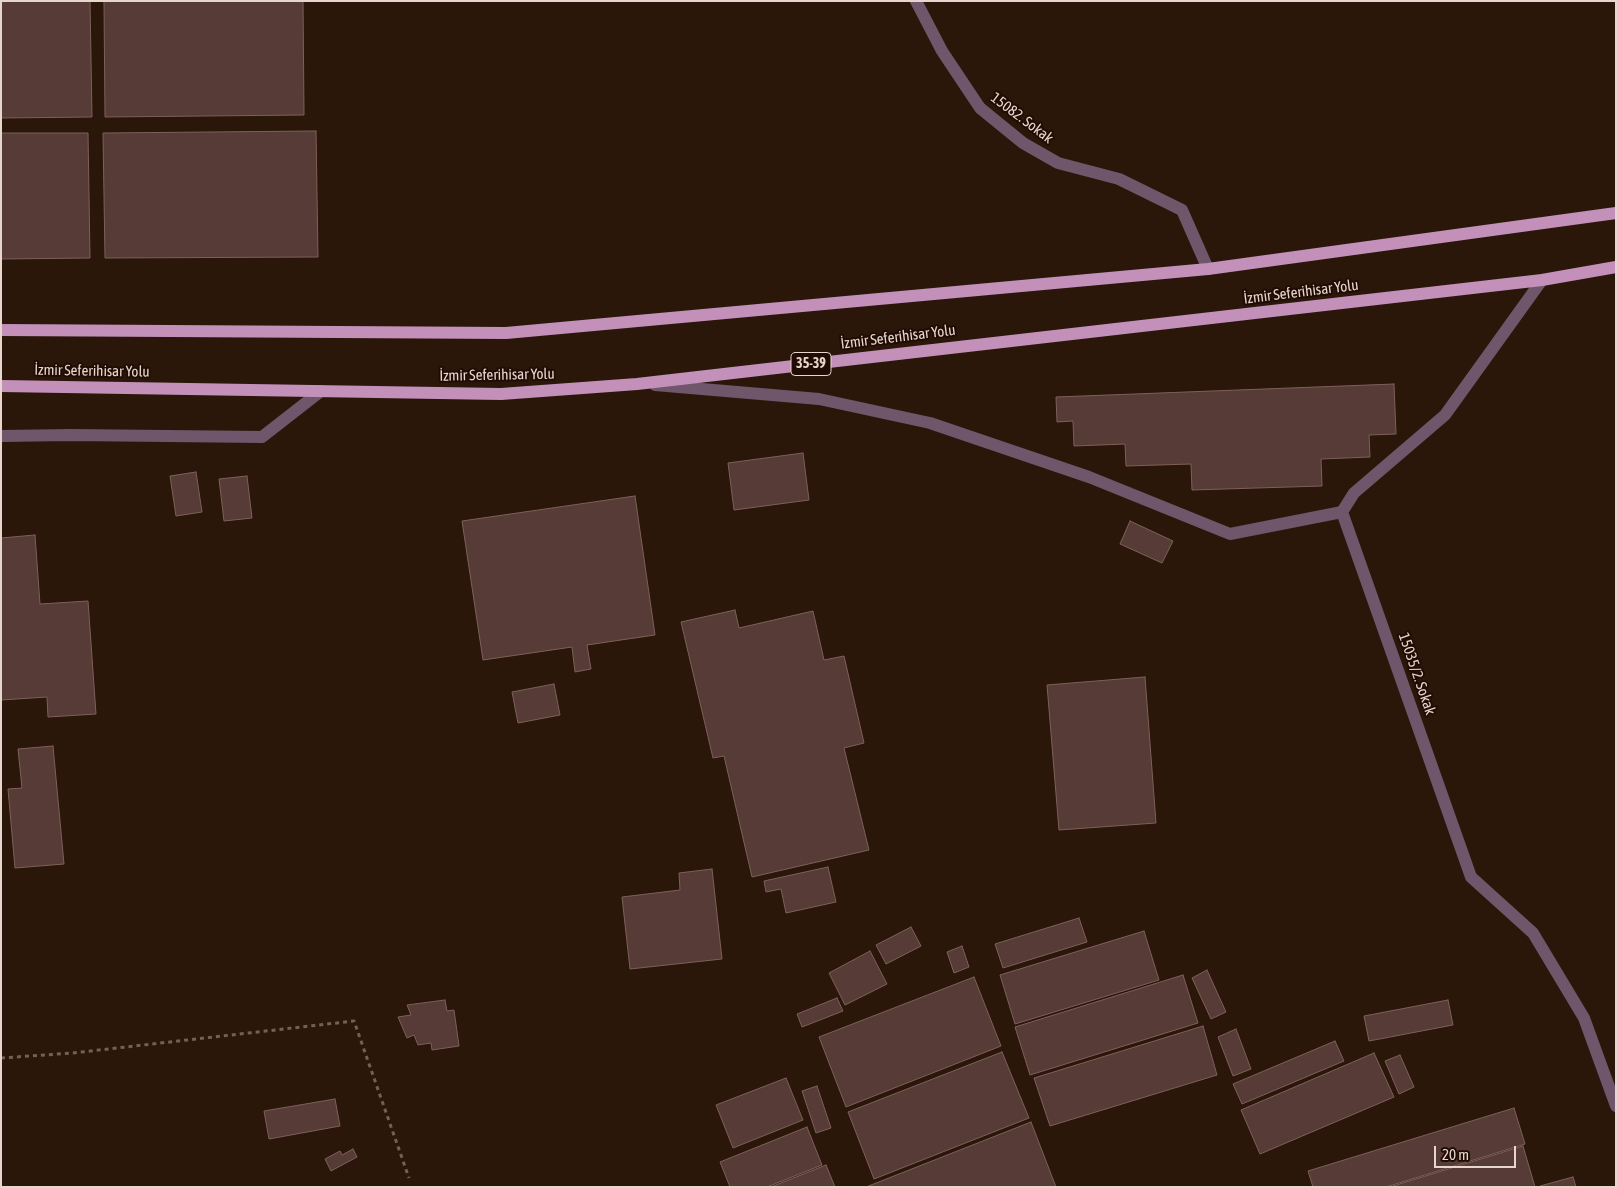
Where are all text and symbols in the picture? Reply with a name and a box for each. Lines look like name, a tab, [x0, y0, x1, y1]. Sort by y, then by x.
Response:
street label: 15082. Sokak	[987, 89, 1057, 147]
street label: İzmir Seferihisar Yolu	[1243, 276, 1359, 308]
street label: İzmir Seferihisar Yolu	[840, 321, 956, 353]
road number: 35-39	[791, 352, 831, 376]
street label: İzmir Seferihisar Yolu	[34, 361, 150, 381]
street label: İzmir Seferihisar Yolu	[439, 365, 555, 385]
street label: 15035/2. Sokak	[1395, 631, 1439, 717]
scale bar	[1437, 1136, 1520, 1168]
text: 20 m	[1442, 1146, 1469, 1163]

